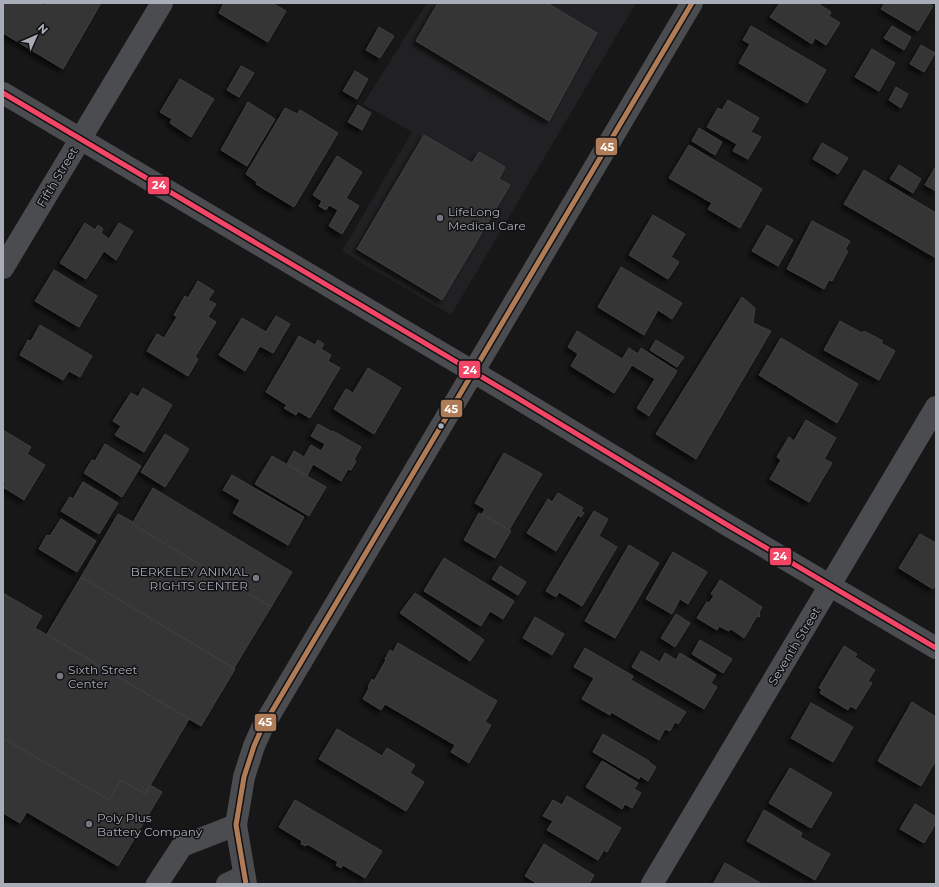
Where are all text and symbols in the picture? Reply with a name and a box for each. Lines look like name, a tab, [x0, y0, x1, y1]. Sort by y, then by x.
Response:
north arrow	[16, 16, 56, 56]
text: N	[35, 21, 51, 37]
line badge: 45	[595, 137, 618, 156]
text: 45	[600, 140, 615, 154]
street label: Fifth Street	[33, 144, 81, 210]
line badge: 24	[147, 176, 170, 195]
text: 24	[152, 178, 166, 192]
place label: LifeLong Medical Care	[448, 204, 526, 233]
marker: LifeLong Medical Care	[435, 213, 445, 223]
line badge: 24	[458, 360, 481, 379]
text: 24	[463, 363, 477, 377]
line badge: 45	[440, 399, 463, 418]
text: 45	[444, 402, 459, 416]
unlabelled marker	[436, 421, 446, 431]
line badge: 24	[769, 547, 792, 566]
text: 24	[773, 549, 787, 563]
place label: BERKELEY ANIMAL RIGHTS CENTER	[131, 564, 248, 593]
marker: BERKELEY ANIMAL RIGHTS CENTER	[251, 573, 261, 583]
street label: Seventh Street	[765, 604, 823, 688]
place label: Sixth Street Center	[68, 662, 138, 691]
marker: Sixth Street Center	[55, 671, 65, 681]
line badge: 45	[254, 713, 277, 732]
text: 45	[258, 715, 273, 729]
place label: Poly Plus Battery Company	[97, 810, 203, 839]
marker: Poly Plus Battery Company	[84, 819, 94, 829]

